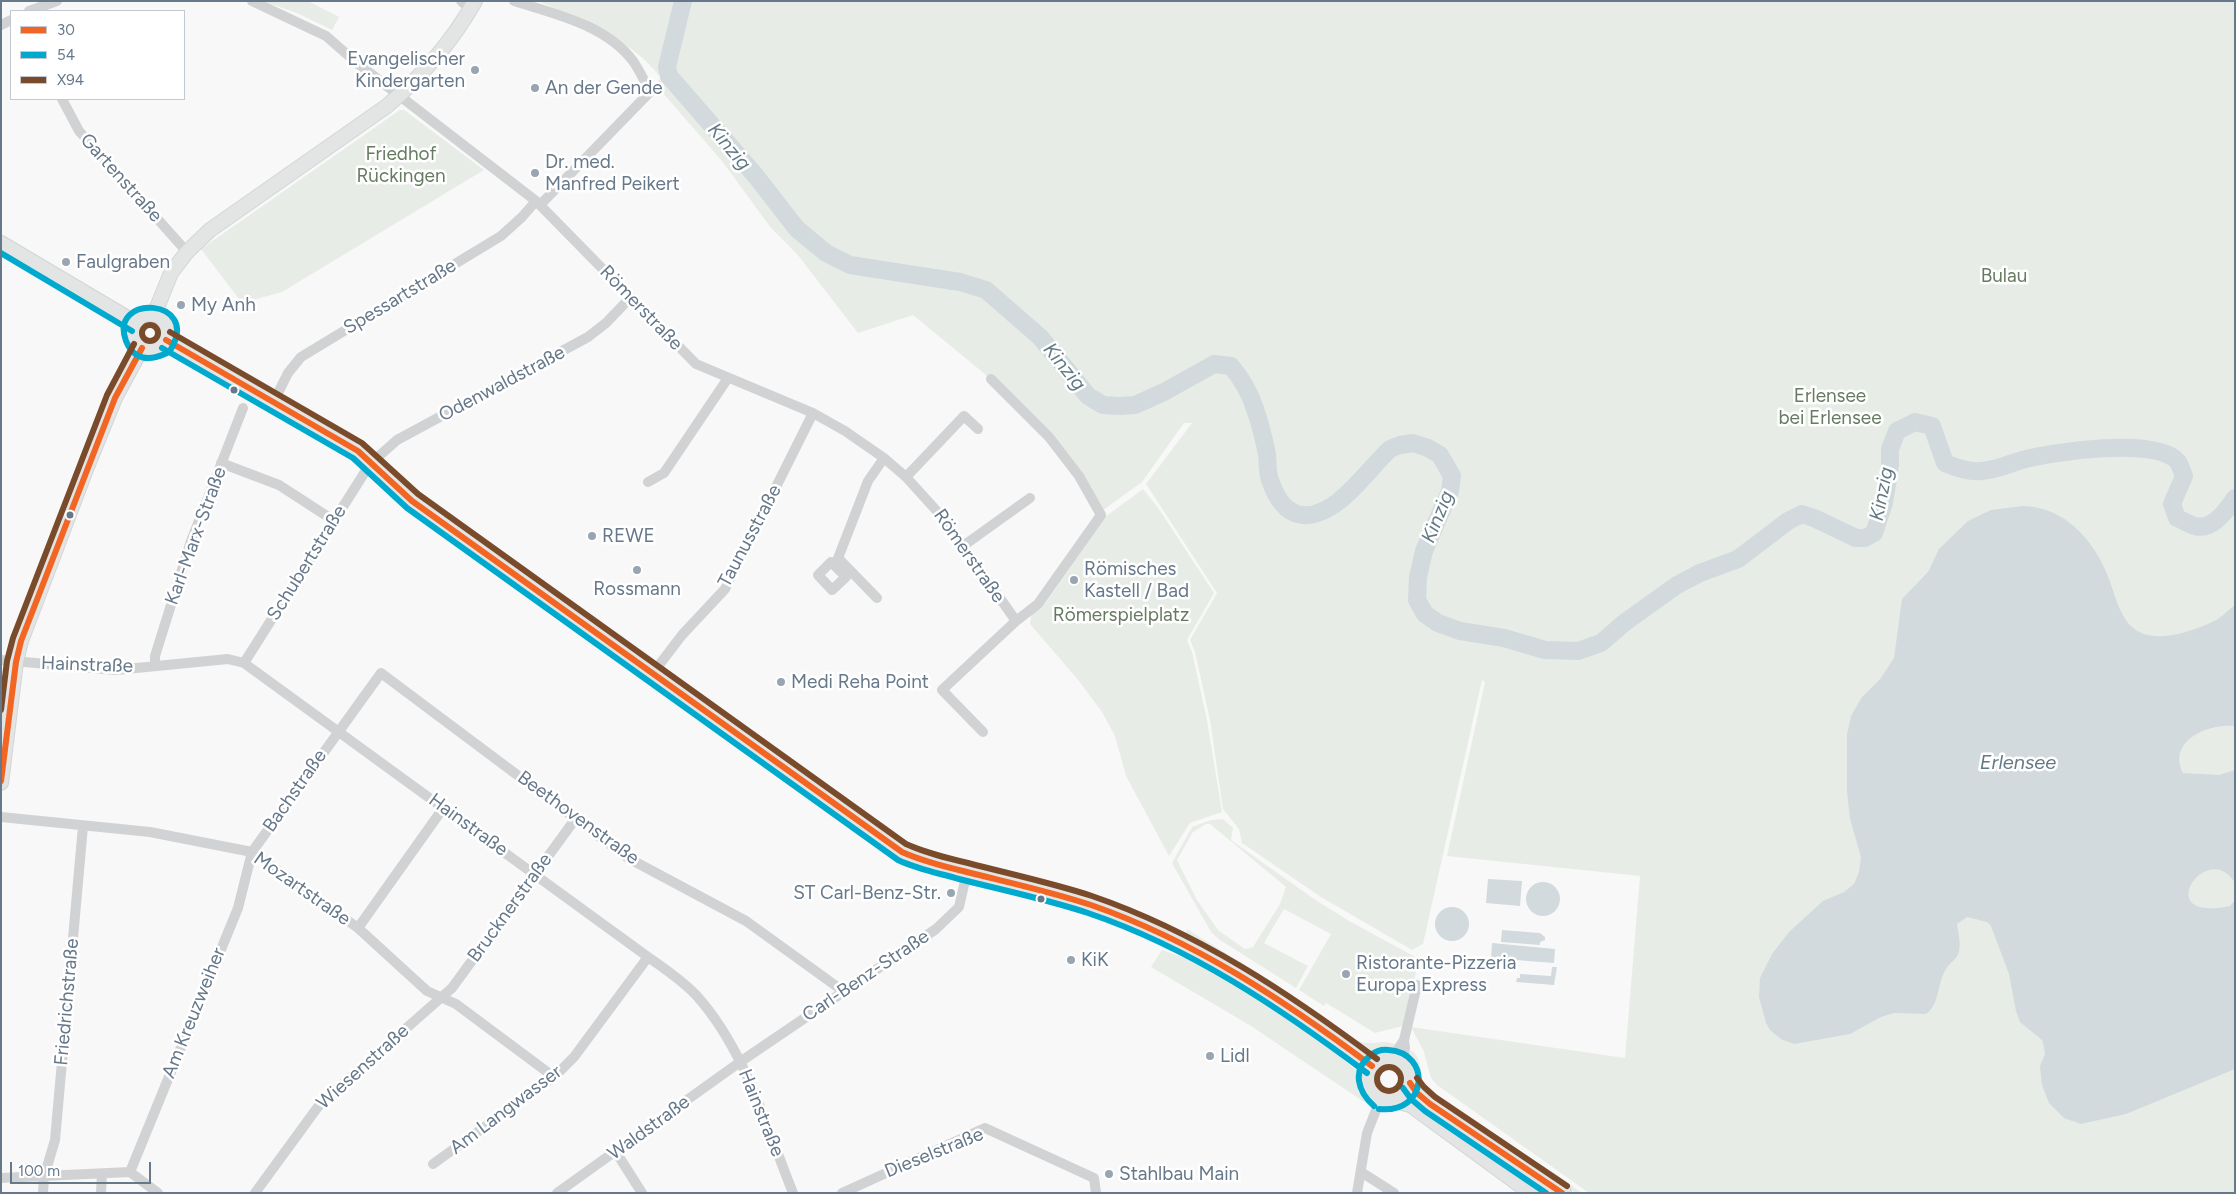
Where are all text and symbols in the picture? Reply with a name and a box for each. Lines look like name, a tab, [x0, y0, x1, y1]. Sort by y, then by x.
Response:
legend	[10, 10, 185, 100]
text: 30	[57, 21, 75, 39]
text: 54	[57, 46, 75, 64]
place label: Evangelischer Kindergarten	[347, 48, 465, 92]
marker: Evangelischer Kindergarten	[469, 64, 481, 76]
text: X94	[57, 71, 84, 89]
place label: An der Gende	[545, 77, 663, 99]
marker: An der Gende	[529, 82, 541, 94]
water label: Kinzig	[702, 119, 756, 175]
street label: Gartenstraße	[75, 129, 167, 227]
park label: Friedhof Rückingen	[356, 143, 446, 187]
place label: Dr. med. Manfred Peikert	[545, 151, 680, 195]
marker: Dr. med. Manfred Peikert	[529, 167, 541, 179]
place label: Faulgraben	[76, 251, 170, 273]
street label: Spessartstraße	[339, 254, 461, 340]
marker: Faulgraben	[60, 256, 72, 268]
street label: Römerstraße	[595, 261, 687, 355]
park label: Bulau	[1981, 265, 2027, 287]
place label: My Anh	[191, 294, 256, 316]
marker: My Anh	[175, 299, 187, 311]
water label: Kinzig	[1038, 338, 1090, 396]
street label: Odenwaldstraße	[435, 341, 569, 427]
unlabelled marker	[229, 385, 239, 395]
park label: Erlensee bei Erlensee	[1778, 385, 1882, 429]
street label: Karl-Marx-Straße	[161, 464, 231, 608]
water label: Kinzig	[1865, 465, 1899, 523]
street label: Taunusstraße	[713, 481, 787, 591]
water label: Kinzig	[1417, 487, 1459, 547]
street label: Schubertstraße	[262, 501, 352, 625]
street label: Römerstraße	[928, 505, 1010, 607]
unlabelled marker	[65, 510, 75, 520]
place label: REWE	[602, 525, 655, 547]
marker: REWE	[586, 530, 598, 542]
place label: Römisches Kastell / Bad	[1084, 558, 1189, 602]
marker: Rossmann	[631, 564, 643, 576]
marker: Römisches Kastell / Bad	[1068, 574, 1080, 586]
place label: Rossmann	[593, 578, 681, 600]
park label: Römerspielplatz	[1053, 604, 1189, 626]
street label: Hainstraße	[41, 652, 133, 678]
place label: Medi Reha Point	[791, 671, 929, 693]
marker: Medi Reha Point	[775, 676, 787, 688]
street label: Bachstraße	[258, 745, 332, 837]
water label: Erlensee	[1980, 751, 2056, 775]
street label: Beethovenstraße	[513, 766, 643, 870]
street label: Hainstraße	[424, 789, 512, 861]
street label: Mozartstraße	[249, 847, 355, 931]
street label: Brucknerstraße	[463, 849, 557, 967]
place label: ST Carl-Benz-Str.	[793, 882, 941, 904]
marker: ST Carl-Benz-Str.	[945, 887, 957, 899]
unlabelled marker	[1036, 894, 1046, 904]
street label: Carl-Benz-Straße	[798, 925, 934, 1027]
street label: Friedrichstraße	[50, 938, 84, 1066]
street label: Am Kreuzweiher	[157, 944, 231, 1082]
place label: KiK	[1081, 949, 1109, 971]
place label: Ristorante-Pizzeria Europa Express	[1356, 952, 1516, 996]
marker: KiK	[1065, 954, 1077, 966]
marker: Ristorante-Pizzeria Europa Express	[1340, 968, 1352, 980]
street label: Wiesenstraße	[312, 1020, 414, 1114]
place label: Lidl	[1220, 1045, 1250, 1067]
marker: Lidl	[1204, 1050, 1216, 1062]
street label: Am Langwasser	[446, 1061, 566, 1159]
street label: Hainstraße	[733, 1066, 789, 1160]
street label: Waldstraße	[604, 1091, 694, 1165]
street label: Dieselstraße	[881, 1123, 987, 1183]
scale bar	[12, 1152, 154, 1184]
text: 100 m	[18, 1162, 60, 1180]
place label: Stahlbau Main	[1119, 1163, 1239, 1185]
marker: Stahlbau Main	[1103, 1168, 1115, 1180]

